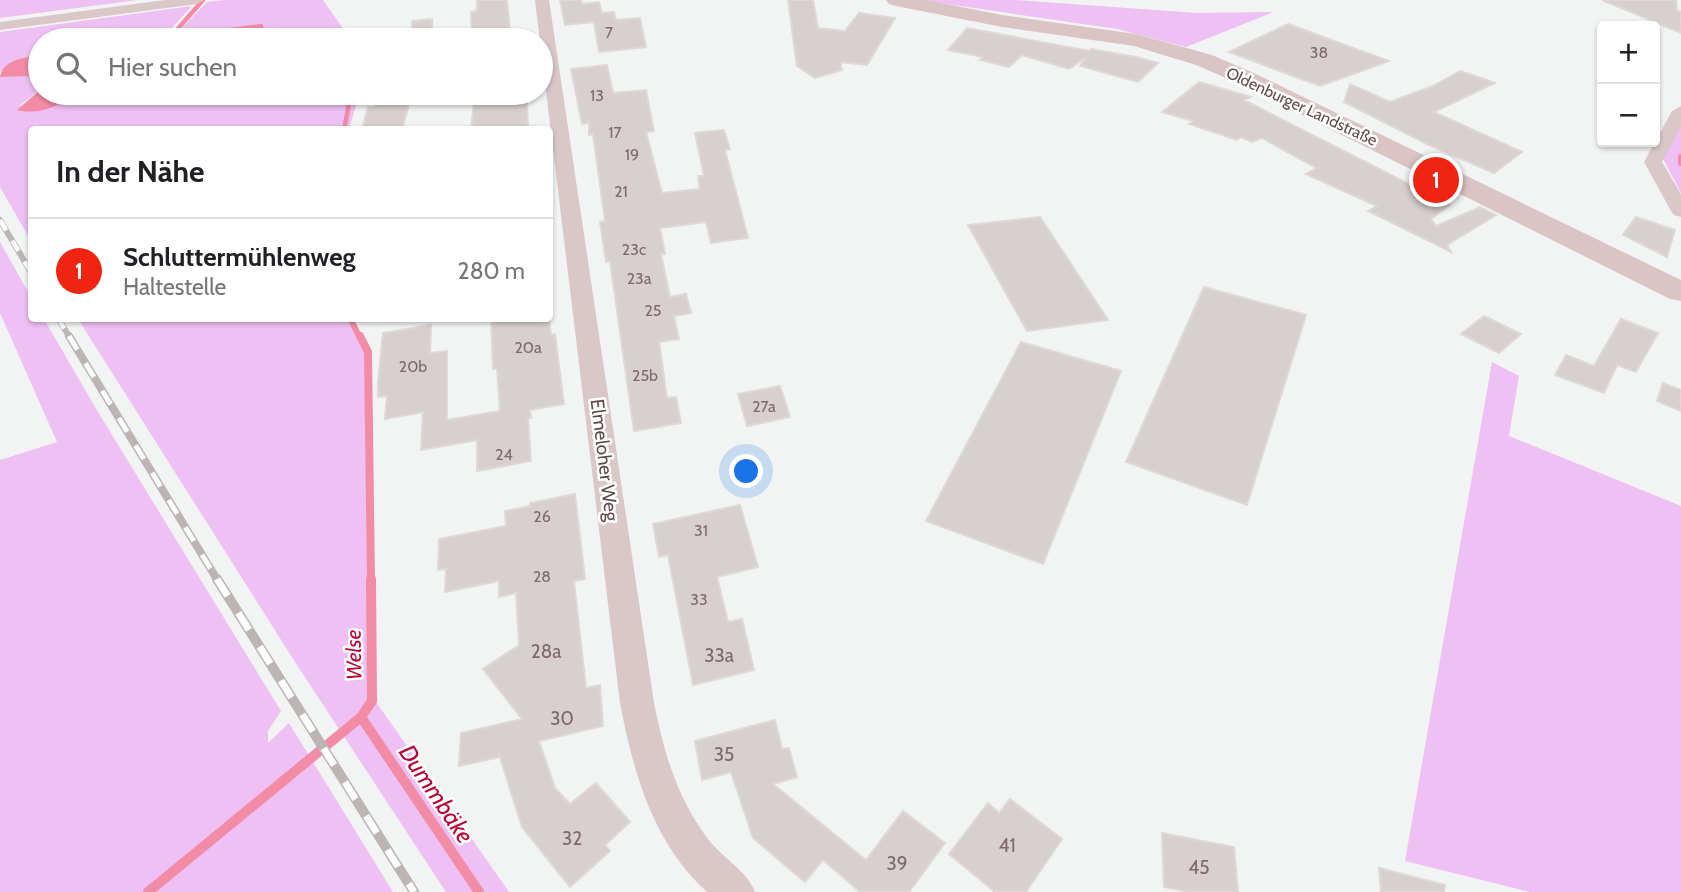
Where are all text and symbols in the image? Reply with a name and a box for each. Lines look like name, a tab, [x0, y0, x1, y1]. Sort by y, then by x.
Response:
map controls	[1597, 21, 1660, 147]
button: +	[1597, 21, 1660, 84]
house number: 7	[605, 23, 613, 42]
search box	[28, 28, 553, 105]
house number: 38	[1310, 43, 1328, 62]
icon: search	[52, 48, 90, 86]
text: Hier suchen	[108, 51, 237, 83]
street label: Oldenburger Landstraße	[1223, 63, 1380, 150]
button: −	[1597, 84, 1660, 147]
house number: 13	[590, 86, 604, 105]
house number: 17	[608, 123, 622, 142]
house number: 19	[625, 145, 639, 164]
text: In der Nähe	[56, 153, 205, 190]
pin: 1	[1413, 154, 1459, 206]
house number: 21	[614, 182, 628, 201]
house number: 23c	[622, 240, 646, 259]
text: Schluttermühlenweg	[123, 241, 356, 273]
text: 1	[75, 257, 83, 285]
text: 280 m	[458, 257, 525, 285]
house number: 23a	[627, 269, 652, 288]
text: Haltestelle	[123, 273, 226, 301]
house number: 25	[644, 301, 662, 320]
house number: 20a	[514, 338, 542, 357]
house number: 20b	[399, 357, 427, 376]
house number: 25b	[632, 366, 658, 385]
house number: 27a	[752, 397, 776, 416]
street label: Elmeloher Weg	[586, 398, 623, 523]
house number: 24	[495, 445, 513, 464]
your location	[729, 454, 763, 488]
house number: 26	[533, 507, 551, 526]
house number: 31	[694, 521, 708, 540]
house number: 28	[533, 567, 551, 586]
house number: 33	[690, 590, 708, 609]
water label: Welse	[341, 629, 366, 680]
house number: 28a	[531, 640, 561, 663]
house number: 33a	[704, 644, 734, 667]
house number: 30	[550, 707, 574, 730]
water label: Dummbäke	[393, 739, 480, 849]
house number: 35	[714, 743, 734, 766]
house number: 32	[562, 827, 582, 850]
house number: 41	[998, 834, 1016, 857]
house number: 39	[886, 852, 908, 875]
house number: 45	[1188, 856, 1210, 879]

